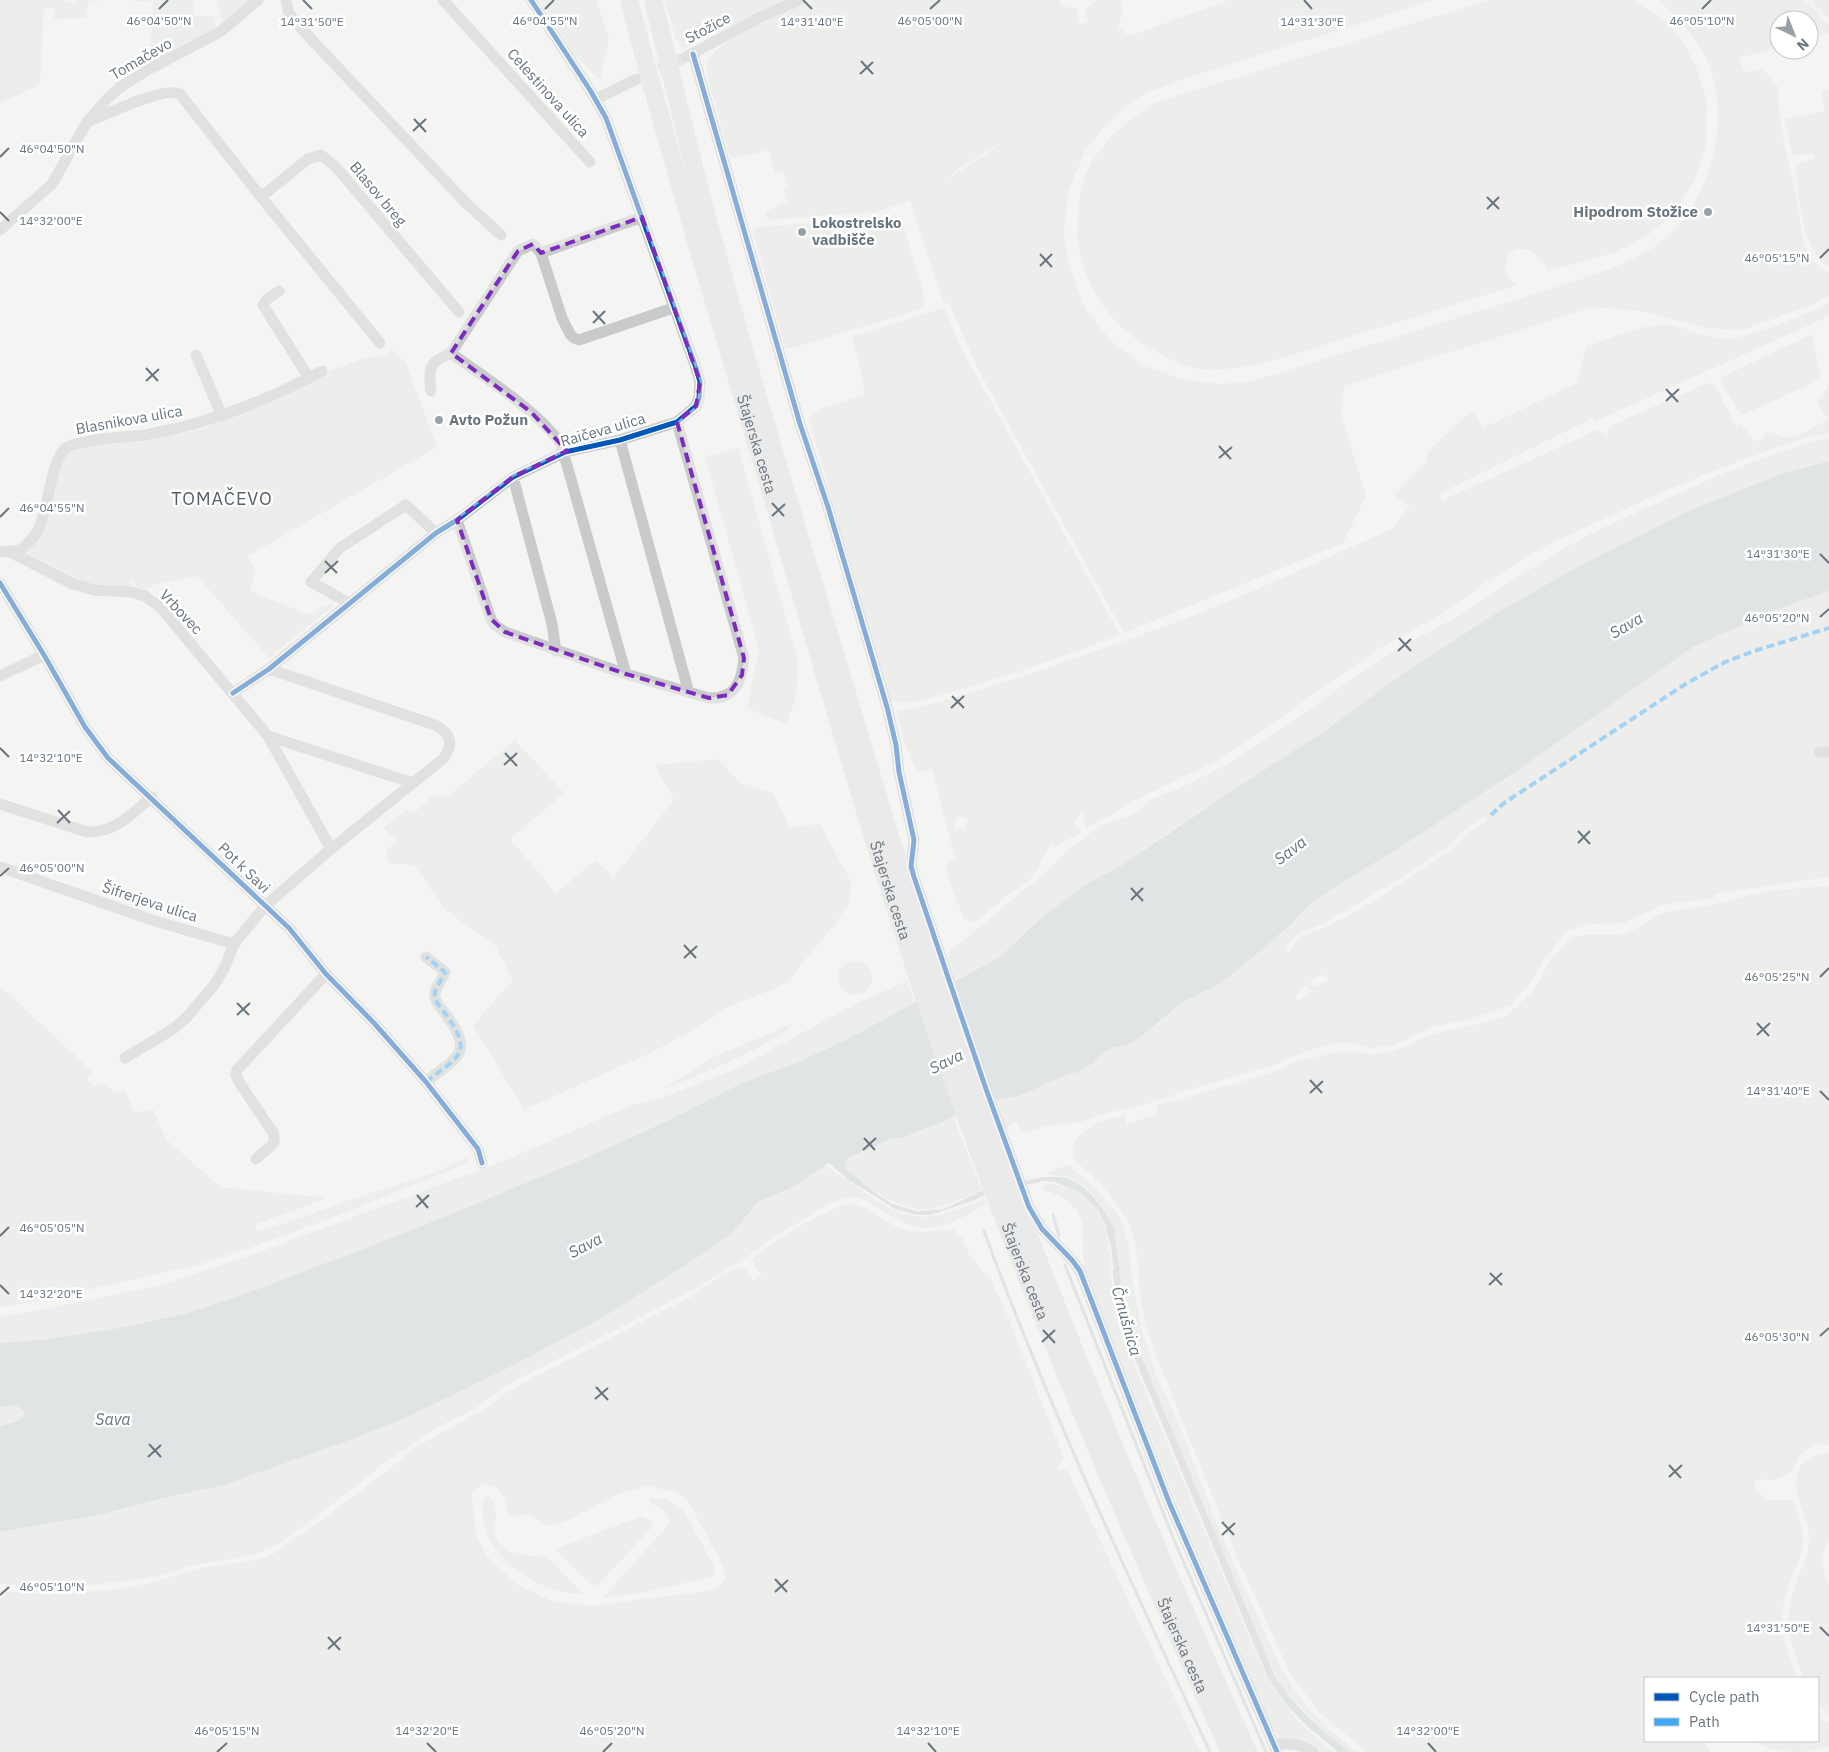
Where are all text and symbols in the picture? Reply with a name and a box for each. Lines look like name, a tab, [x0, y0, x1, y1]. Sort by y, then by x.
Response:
street label: Stožice	[682, 8, 734, 47]
north arrow	[1769, 10, 1819, 60]
text: 46°04'50"N	[126, 13, 192, 28]
text: 46°04'55"N	[512, 13, 578, 28]
text: 46°05'00"N	[897, 13, 963, 28]
text: 46°05'10"N	[1669, 13, 1735, 28]
text: 14°31'50"E	[280, 14, 344, 29]
text: 14°31'40"E	[780, 14, 844, 29]
text: 14°31'30"E	[1280, 14, 1344, 29]
street label: Tomačevo	[106, 33, 175, 84]
text: N	[1793, 34, 1813, 55]
street label: Celestinova ulica	[503, 44, 593, 141]
text: 46°04'50"N	[19, 141, 85, 156]
street label: Blasov breg	[346, 157, 411, 230]
place label: Hipodrom Stožice	[1573, 202, 1698, 221]
marker: Hipodrom Stožice	[1702, 206, 1714, 218]
text: 14°32'00"E	[19, 213, 83, 228]
place label: Lokostrelsko vadbišče	[812, 213, 901, 249]
marker: Lokostrelsko vadbišče	[796, 226, 808, 238]
text: 46°05'15"N	[1744, 250, 1810, 265]
street label: Štajerska cesta	[733, 392, 781, 496]
street label: Blasnikova ulica	[74, 401, 184, 438]
street label: Raičeva ulica	[558, 408, 648, 451]
place label: Avto Požun	[449, 410, 528, 429]
marker: Avto Požun	[433, 414, 445, 426]
district label: TOMAČEVO	[171, 486, 273, 510]
text: 46°04'55"N	[19, 500, 85, 515]
text: 14°31'30"E	[1746, 546, 1810, 561]
street label: Vrbovec	[156, 585, 207, 638]
water label: Sava	[1606, 607, 1646, 643]
text: 46°05'20"N	[1744, 610, 1810, 625]
text: 14°32'10"E	[19, 750, 83, 765]
water label: Sava	[1270, 831, 1310, 869]
street label: Pot k Savi	[214, 838, 274, 897]
street label: Štajerska cesta	[866, 839, 915, 942]
text: 46°05'00"N	[19, 860, 85, 875]
street label: Šifrerjeva ulica	[100, 877, 200, 926]
text: 46°05'25"N	[1744, 969, 1810, 984]
water label: Sava	[926, 1044, 966, 1078]
text: 14°31'40"E	[1746, 1083, 1810, 1098]
text: 46°05'05"N	[19, 1220, 85, 1235]
street label: Štajerska cesta	[997, 1220, 1053, 1322]
water label: Sava	[565, 1228, 605, 1262]
water label: Črnušnica	[1108, 1284, 1147, 1358]
text: 14°32'20"E	[19, 1286, 83, 1301]
text: 46°05'30"N	[1744, 1329, 1810, 1344]
water label: Sava	[95, 1409, 131, 1429]
text: 46°05'10"N	[19, 1579, 85, 1594]
street label: Štajerska cesta	[1153, 1595, 1212, 1696]
text: 14°31'50"E	[1746, 1620, 1810, 1635]
legend	[1644, 1677, 1819, 1742]
text: Cycle path	[1689, 1687, 1760, 1706]
text: Path	[1689, 1712, 1720, 1731]
text: 46°05'15"N	[194, 1723, 260, 1738]
text: 14°32'20"E	[395, 1723, 459, 1738]
text: 46°05'20"N	[579, 1723, 645, 1738]
text: 14°32'10"E	[896, 1723, 960, 1738]
text: 14°32'00"E	[1396, 1723, 1460, 1738]

